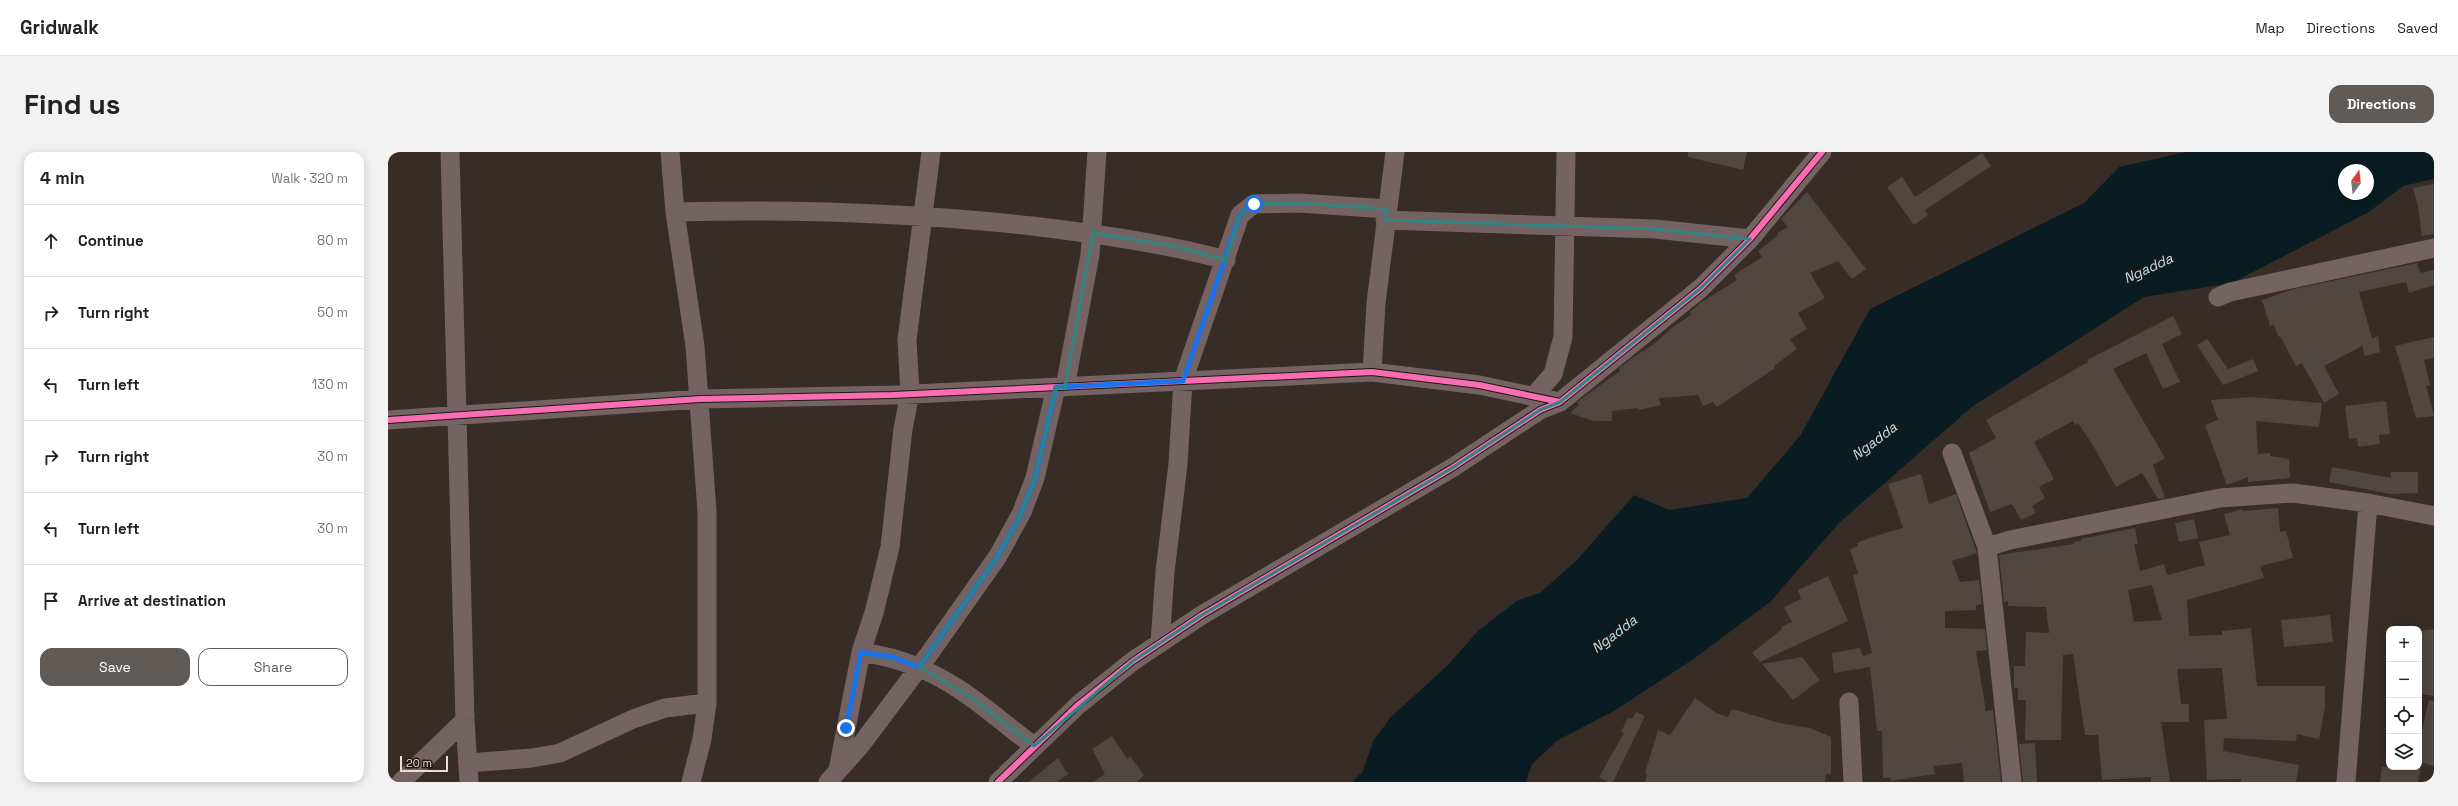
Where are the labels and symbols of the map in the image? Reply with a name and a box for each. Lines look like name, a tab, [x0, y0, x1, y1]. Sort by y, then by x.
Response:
north arrow	[2338, 164, 2374, 200]
route start	[1245, 195, 1263, 213]
water label: Ngadda	[2121, 248, 2176, 287]
water label: Ngadda	[1848, 418, 1901, 464]
water label: Ngadda	[1588, 611, 1641, 657]
route end	[837, 719, 855, 737]
scale bar	[400, 754, 448, 773]

